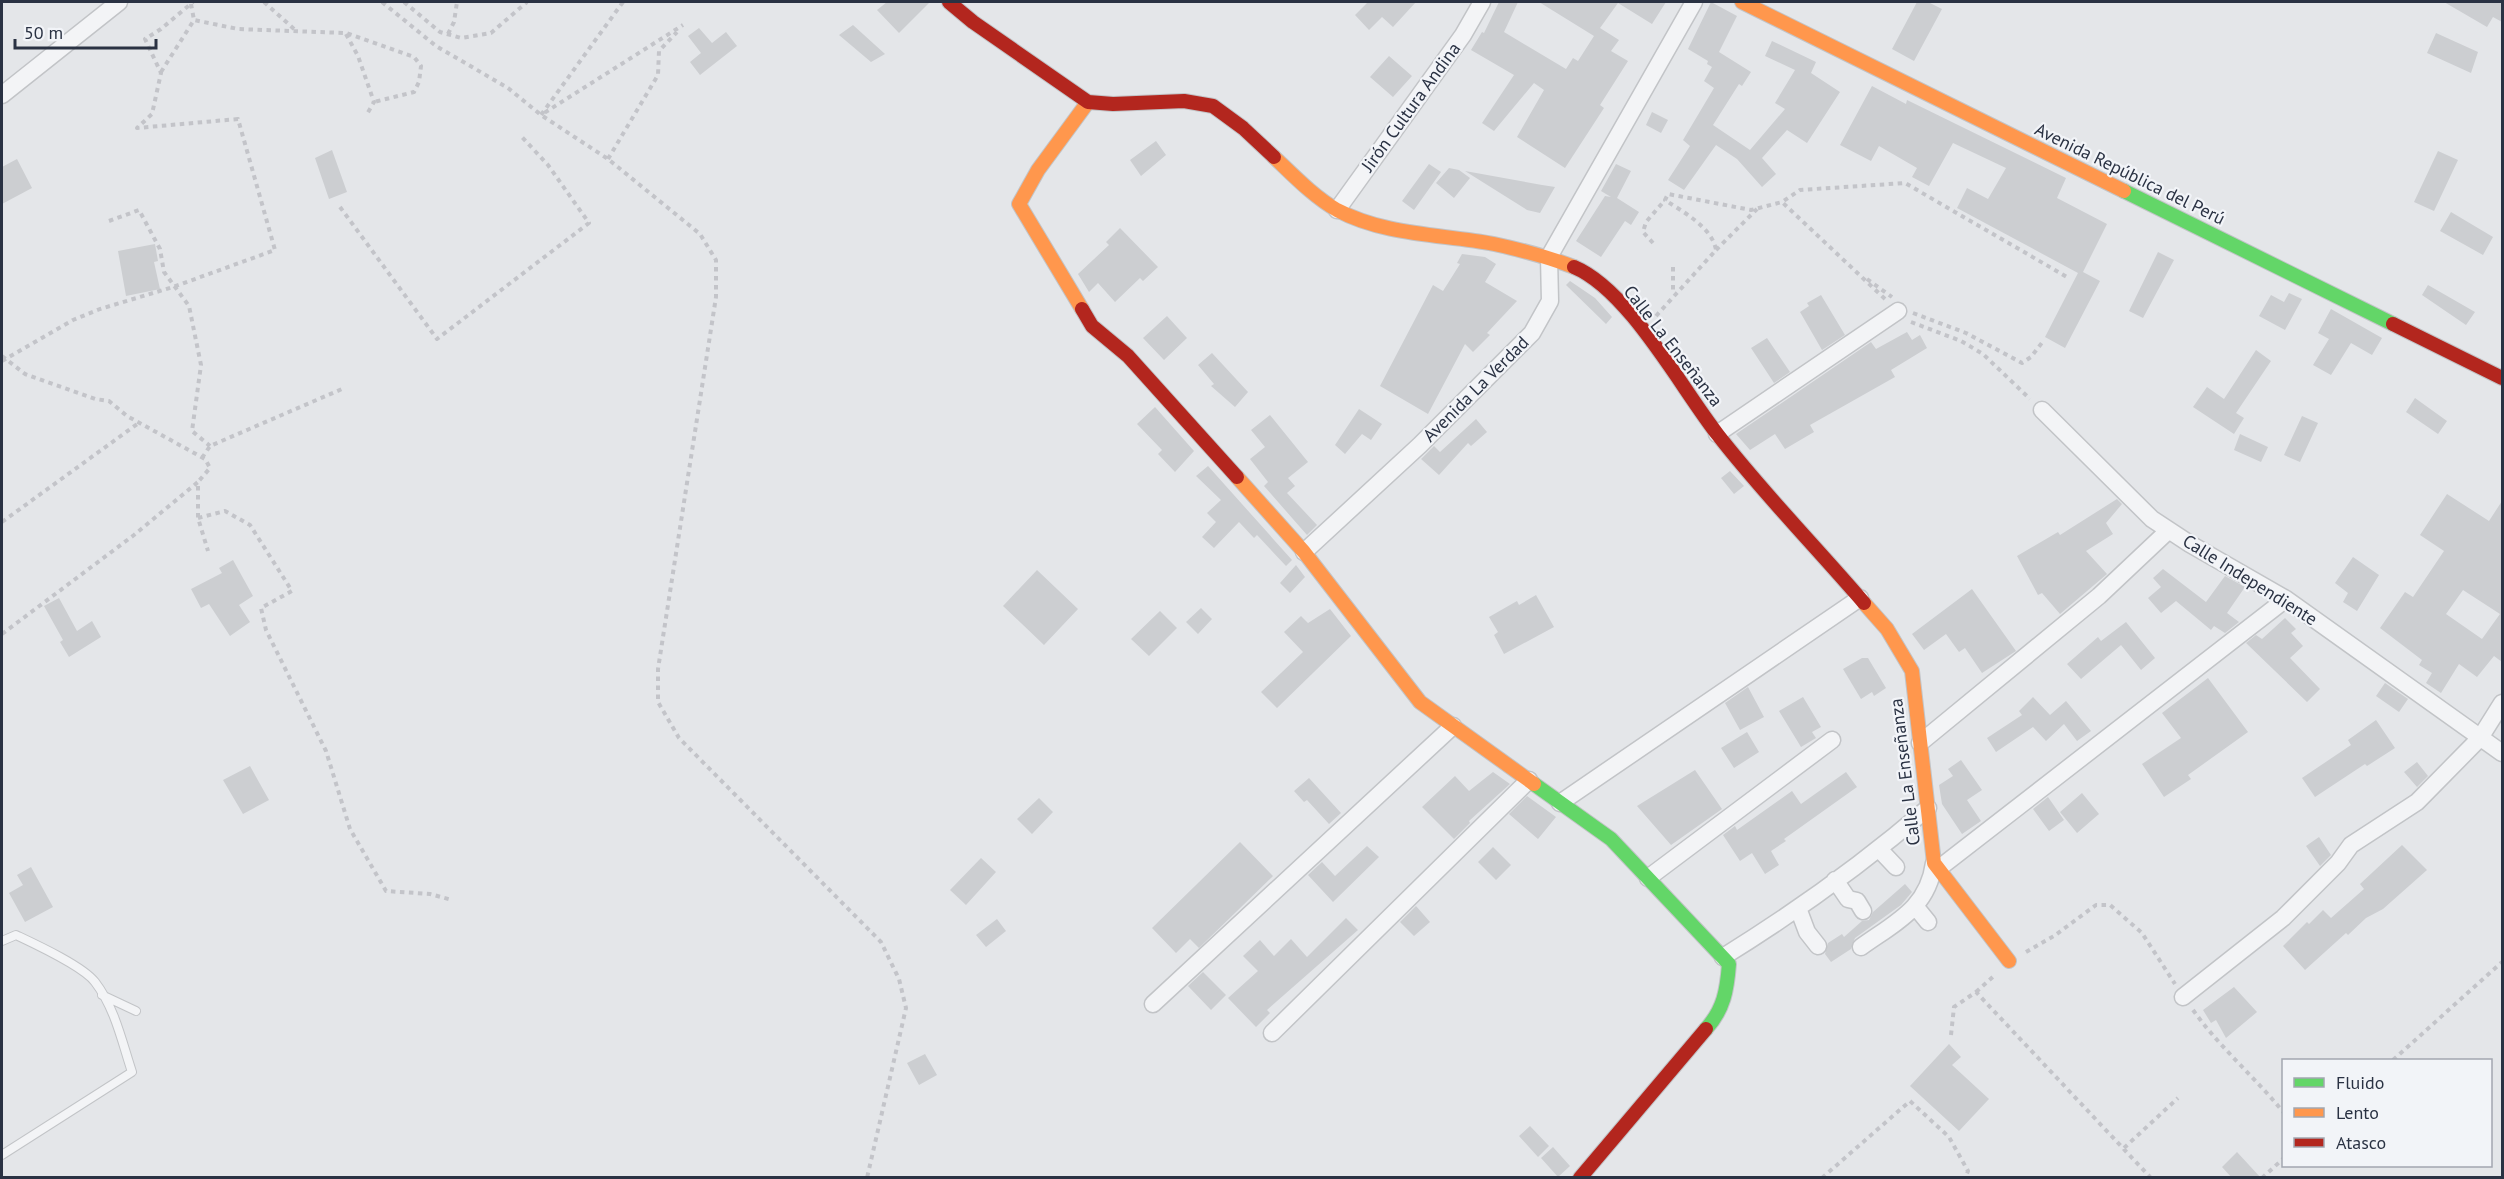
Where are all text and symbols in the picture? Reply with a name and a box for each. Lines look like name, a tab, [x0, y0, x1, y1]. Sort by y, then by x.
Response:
scale bar	[15, 12, 156, 50]
text: 50 m	[24, 21, 63, 44]
street label: Jirón Cultura Andina	[1355, 38, 1465, 177]
street label: Avenida República del Perú	[2031, 117, 2229, 230]
street label: Calle La Enseñanza	[1619, 280, 1728, 411]
street label: Avenida La Verdad	[1418, 331, 1533, 446]
street label: Calle Independiente	[2179, 529, 2322, 630]
street label: Calle La Enseñanza	[1884, 697, 1925, 847]
legend	[2282, 1059, 2492, 1167]
text: Fluido	[2336, 1071, 2384, 1094]
text: Lento	[2336, 1101, 2379, 1124]
text: Atasco	[2336, 1131, 2386, 1154]

